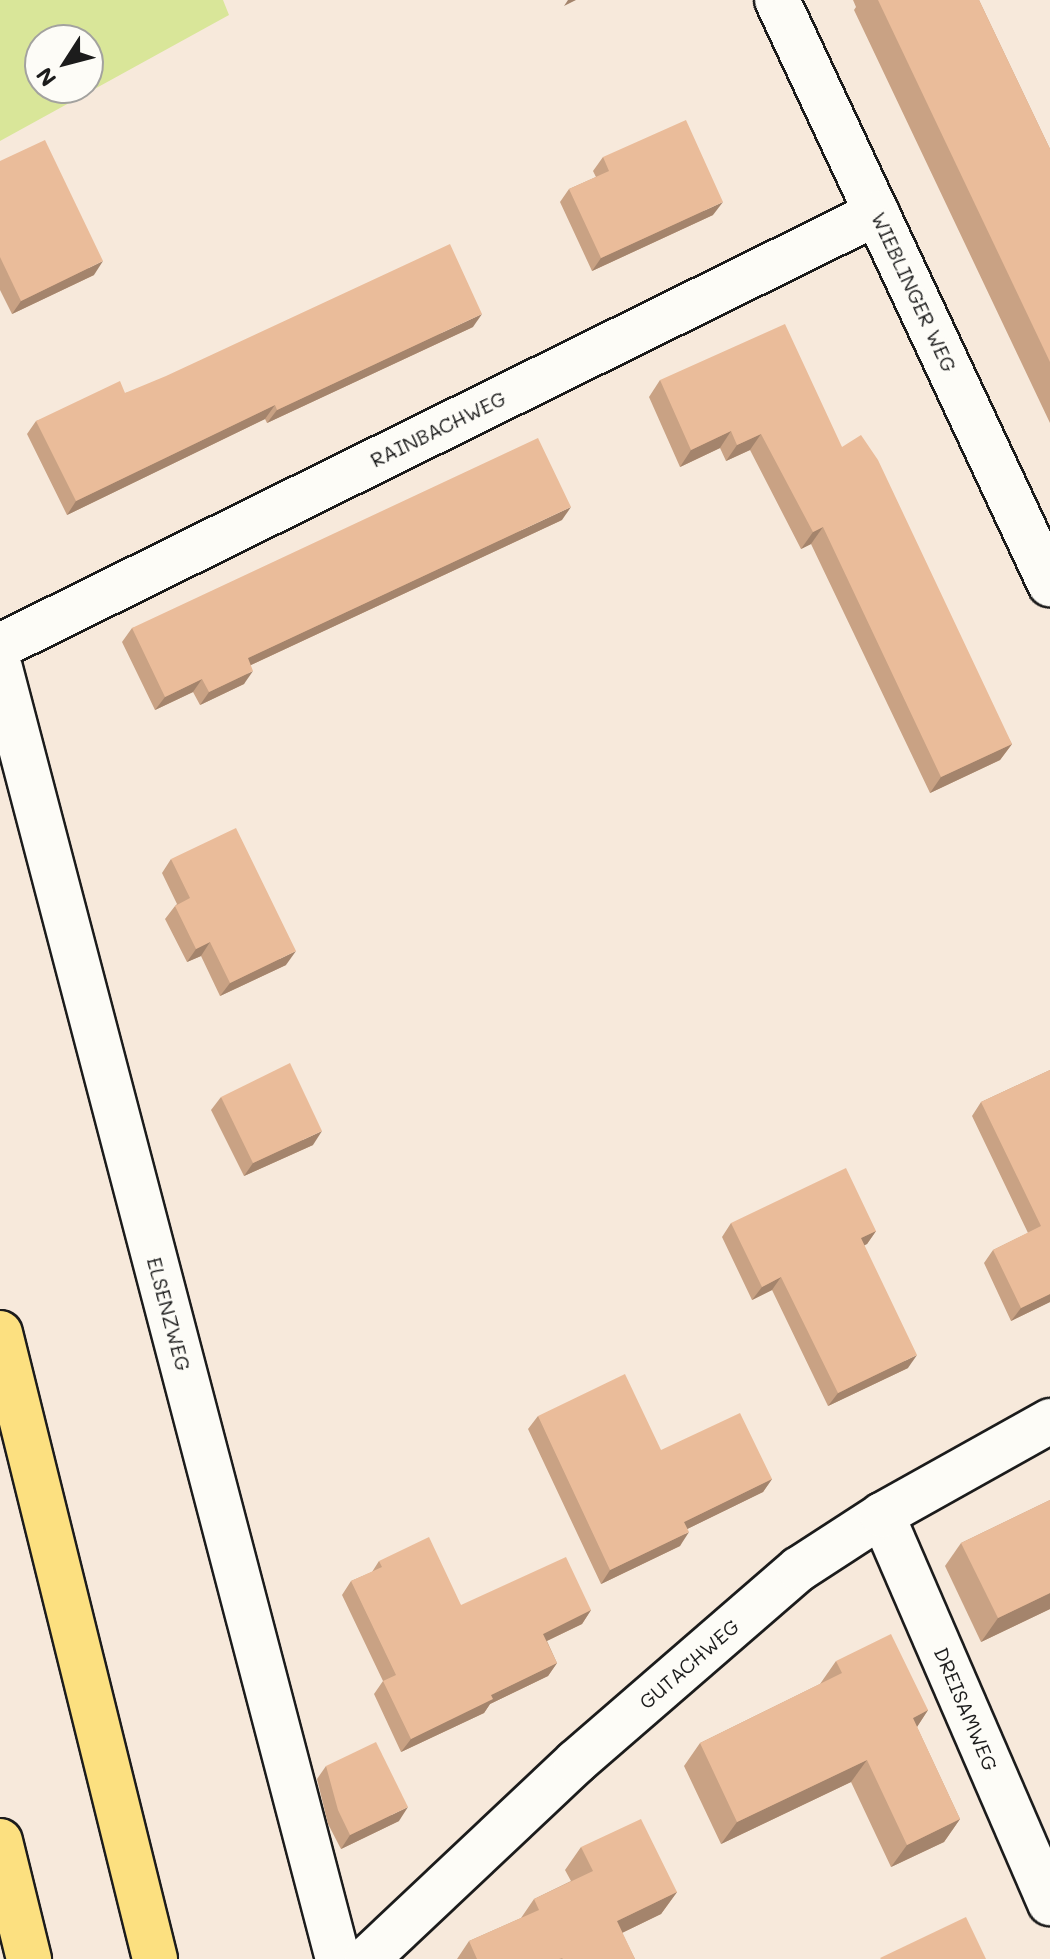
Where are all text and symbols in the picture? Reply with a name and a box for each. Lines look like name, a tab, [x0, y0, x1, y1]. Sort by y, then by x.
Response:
north arrow	[24, 24, 104, 104]
text: N	[29, 62, 62, 93]
street label: WIEBLINGER WEG	[866, 208, 962, 376]
street label: RAINBACHWEG	[366, 386, 510, 472]
street label: ELSENZWEG	[142, 1255, 196, 1373]
street label: GUTACHWEG	[634, 1614, 744, 1714]
street label: DREISAMWEG	[929, 1644, 1003, 1774]

